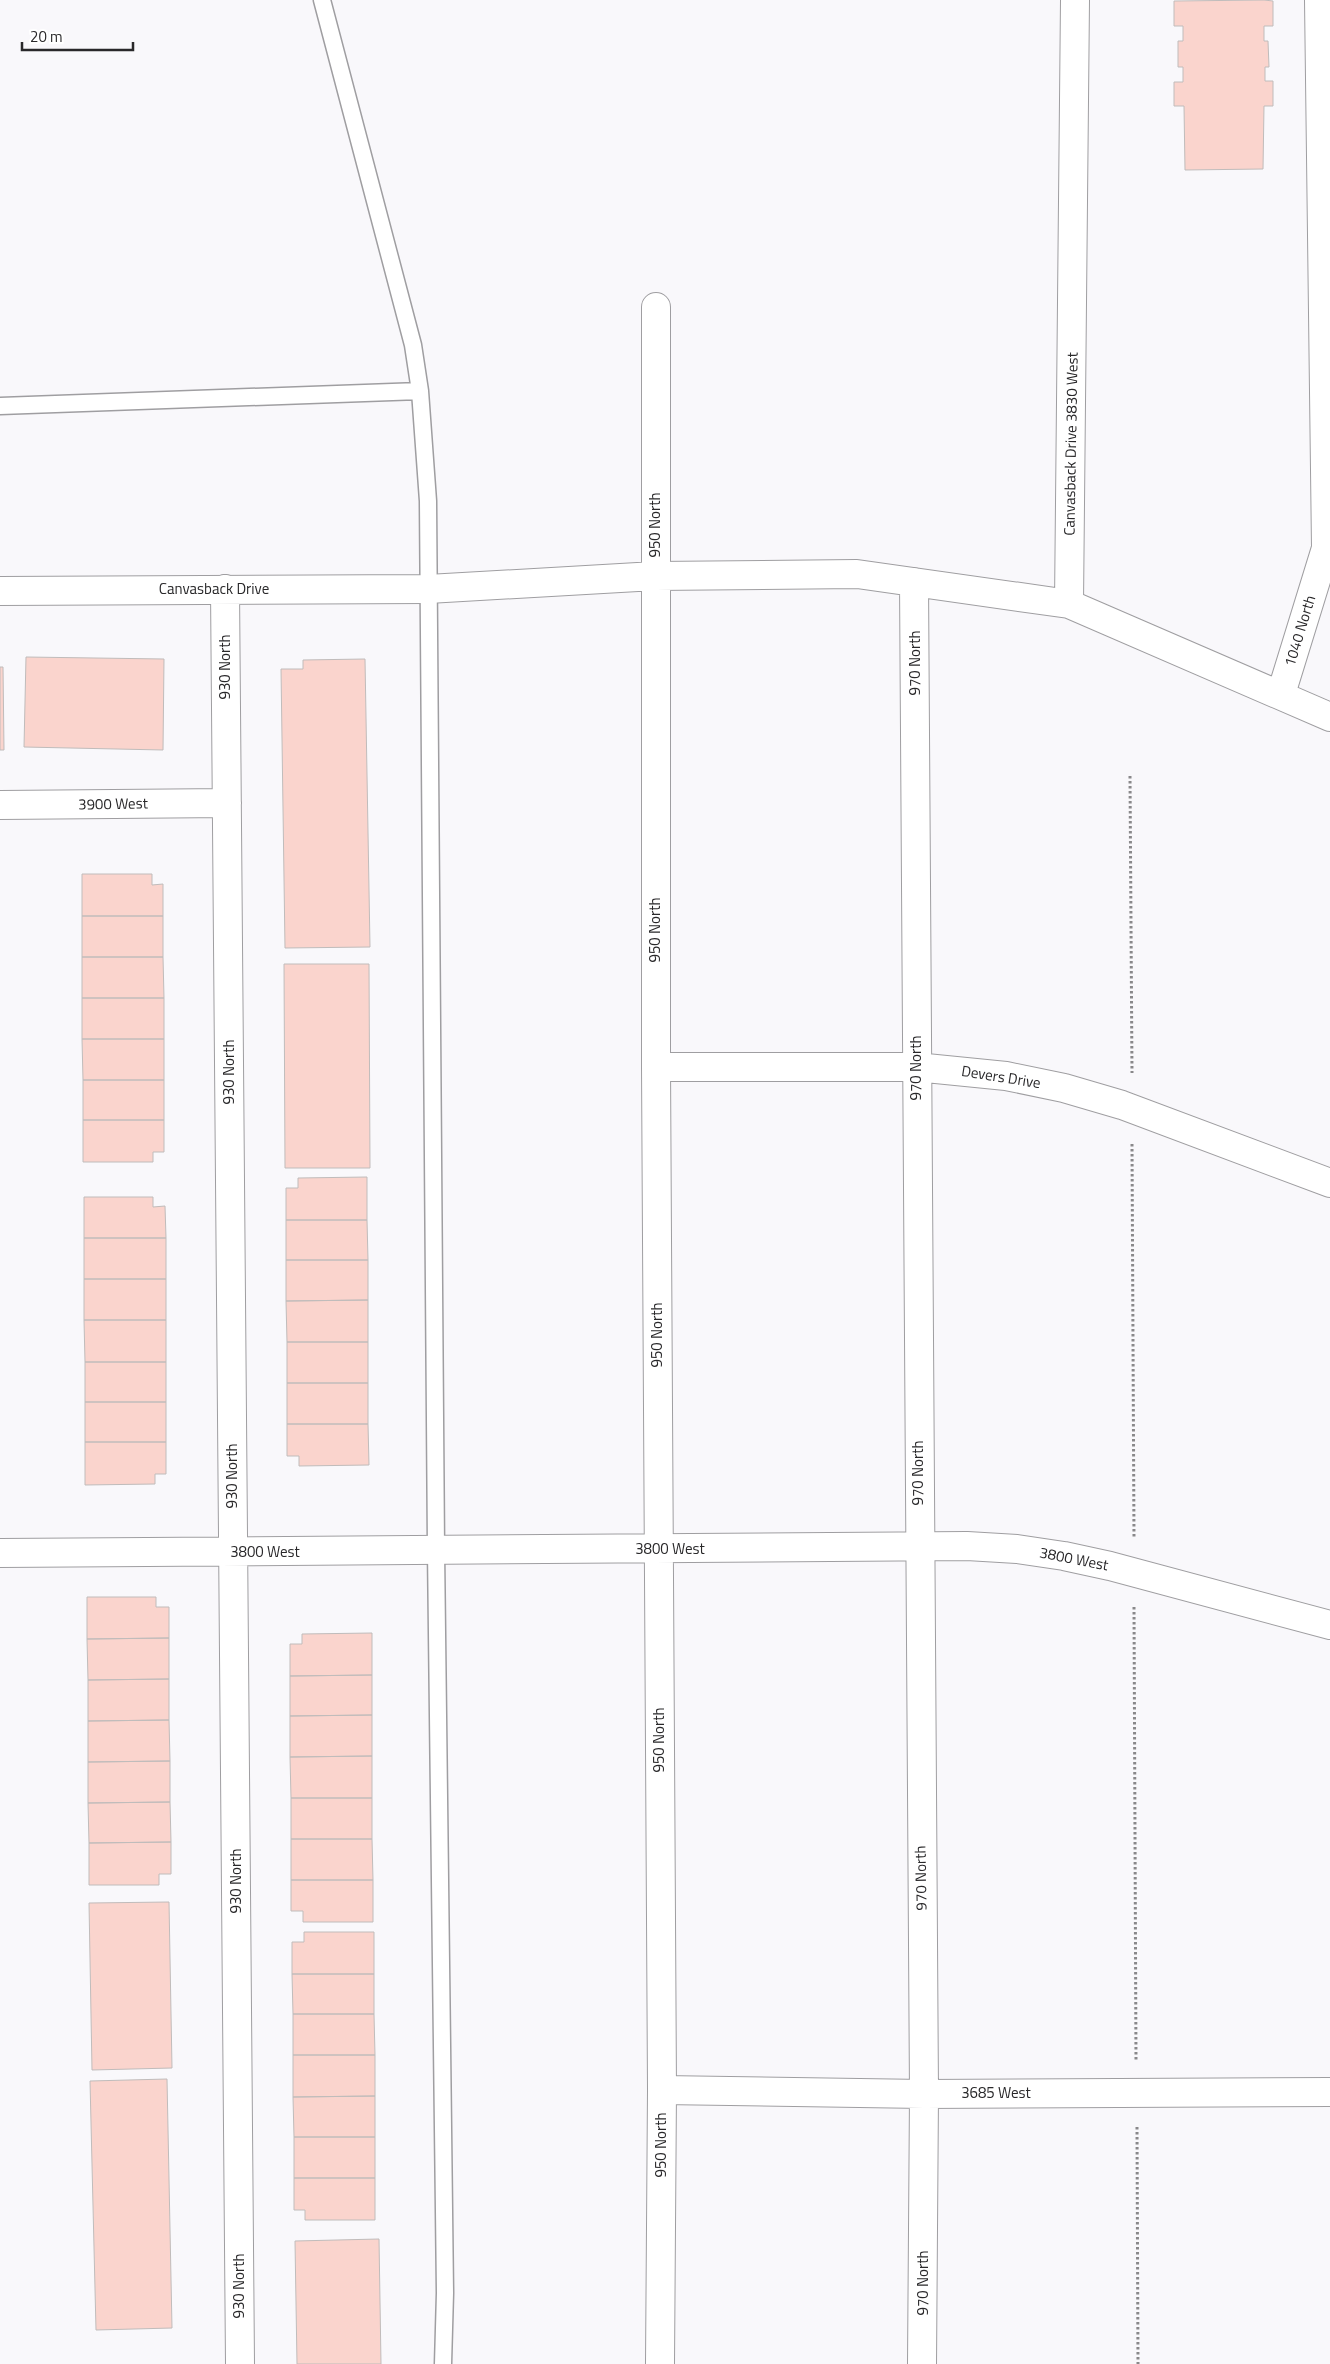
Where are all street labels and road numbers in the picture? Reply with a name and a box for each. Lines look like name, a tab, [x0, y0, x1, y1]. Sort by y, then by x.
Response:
street label: Canvasback Drive 3830 West	[1057, 351, 1084, 536]
street label: 950 North	[643, 493, 666, 558]
street label: Canvasback Drive	[159, 577, 269, 600]
street label: 1040 North	[1278, 592, 1321, 669]
street label: 970 North	[903, 631, 926, 696]
street label: 930 North	[213, 635, 236, 700]
street label: 3900 West	[78, 791, 149, 816]
street label: 950 North	[643, 898, 666, 963]
street label: 970 North	[904, 1036, 927, 1101]
street label: 930 North	[217, 1040, 240, 1105]
street label: Devers Drive	[960, 1059, 1042, 1094]
street label: 950 North	[645, 1303, 668, 1368]
street label: 970 North	[906, 1441, 929, 1506]
street label: 930 North	[220, 1444, 243, 1509]
street label: 3800 West	[635, 1537, 706, 1560]
street label: 3800 West	[230, 1540, 301, 1563]
street label: 3800 West	[1038, 1541, 1111, 1577]
street label: 950 North	[647, 1708, 670, 1773]
street label: 970 North	[908, 1845, 933, 1911]
street label: 930 North	[224, 1849, 247, 1914]
street label: 3685 West	[961, 2081, 1032, 2104]
street label: 950 North	[649, 2113, 672, 2178]
street label: 970 North	[911, 2251, 934, 2316]
street label: 930 North	[227, 2254, 250, 2319]

